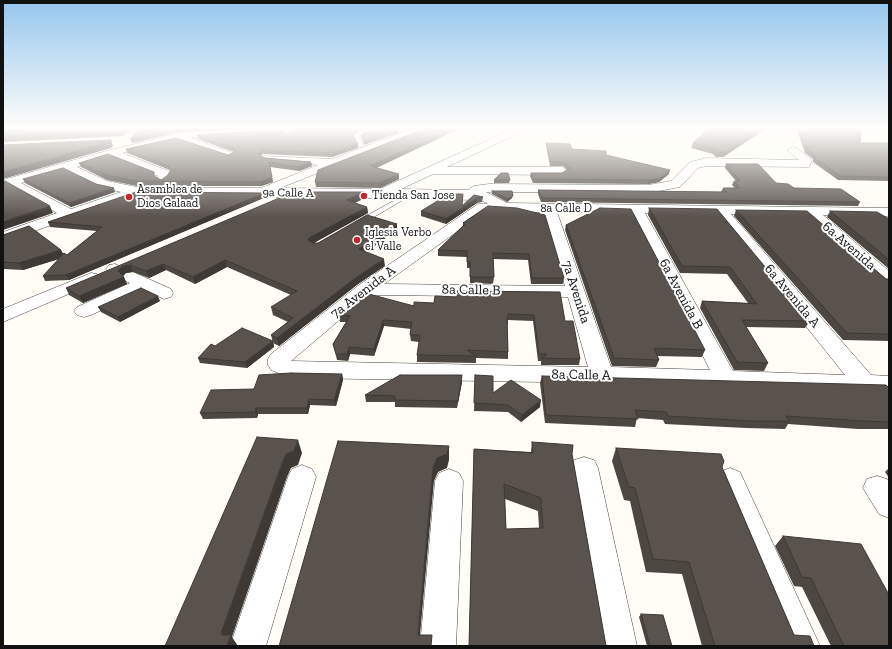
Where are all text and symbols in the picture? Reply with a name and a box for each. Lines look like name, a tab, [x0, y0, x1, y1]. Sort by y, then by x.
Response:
place label: Asamblea de Dios Galaad	[137, 183, 202, 211]
street label: 9a Calle A	[262, 185, 314, 201]
place label: Tienda San Jose	[372, 189, 454, 203]
marker: Tienda San Jose	[359, 191, 369, 201]
marker: Asamblea de Dios Galaad	[124, 192, 134, 202]
street label: 8a Calle D	[540, 202, 592, 216]
street label: 6a Avenida	[819, 218, 879, 274]
place label: Iglesia Verbo el Valle	[365, 226, 431, 254]
marker: Iglesia Verbo el Valle	[352, 235, 362, 245]
street label: 6a Avenida B	[655, 256, 707, 332]
street label: 7a Avenida	[558, 259, 594, 325]
street label: 6a Avenida A	[761, 261, 823, 331]
street label: 7a Avenida A	[327, 262, 399, 322]
street label: 8a Calle B	[441, 281, 501, 299]
street label: 8a Calle A	[551, 366, 611, 384]

